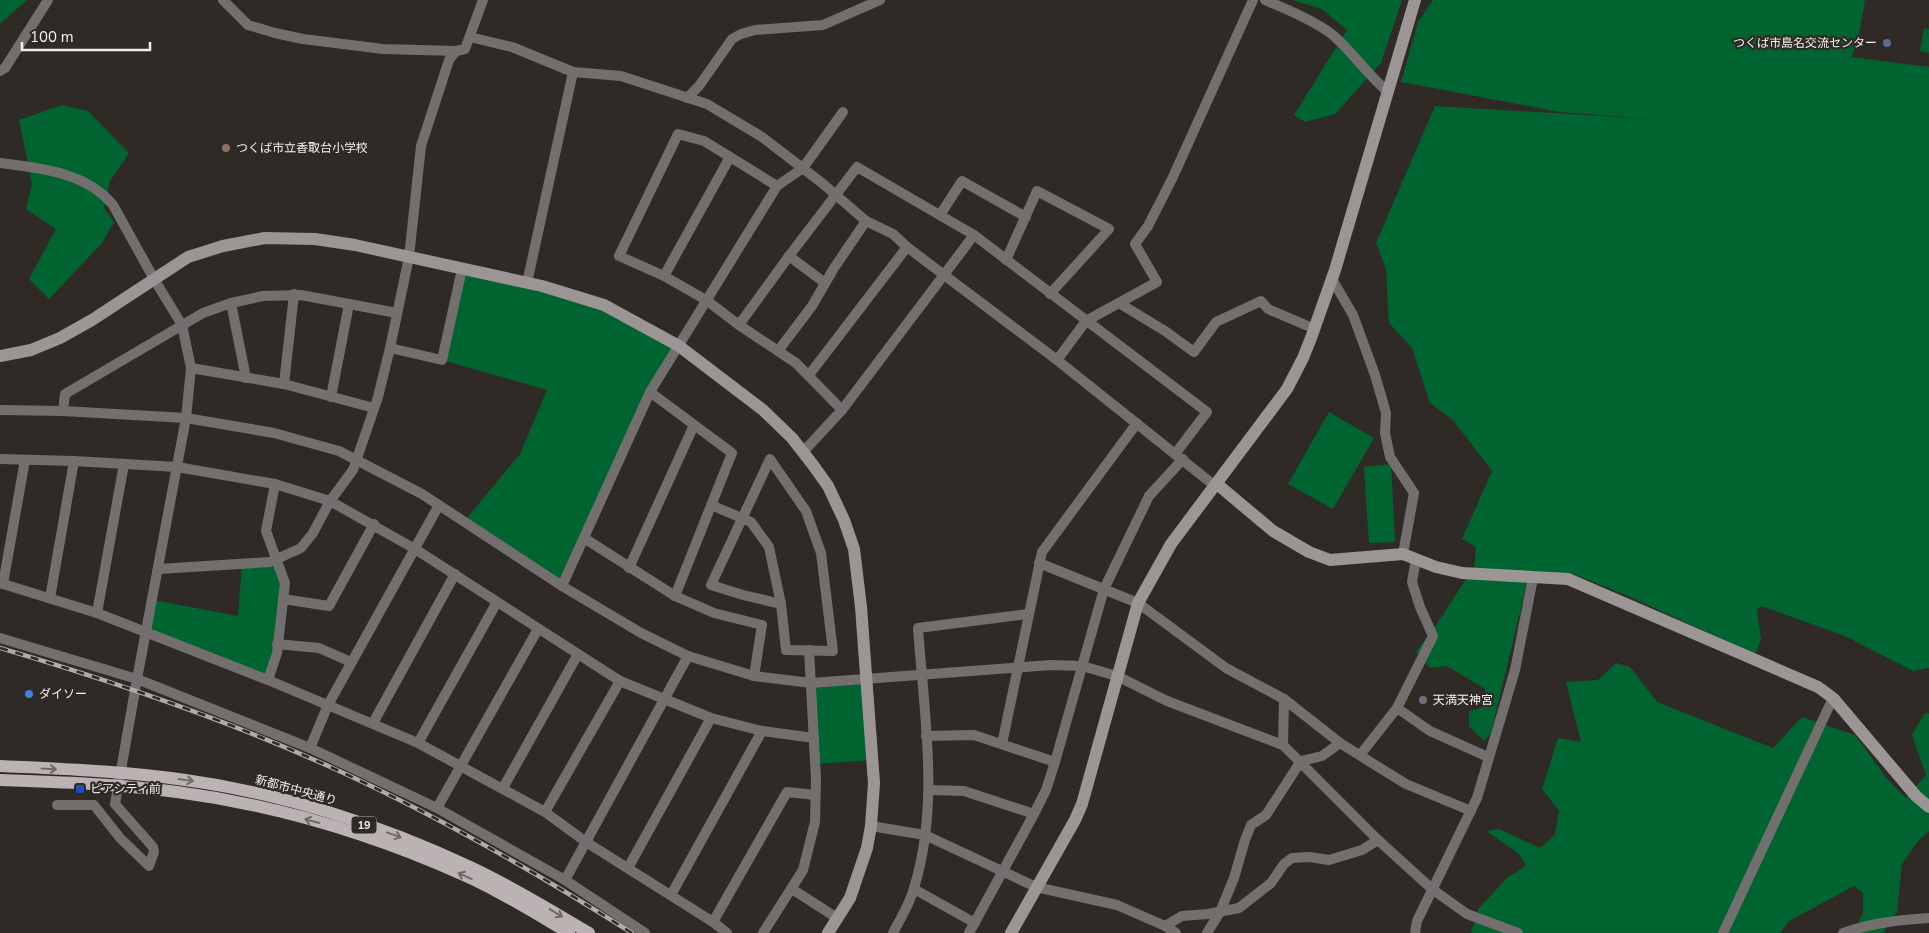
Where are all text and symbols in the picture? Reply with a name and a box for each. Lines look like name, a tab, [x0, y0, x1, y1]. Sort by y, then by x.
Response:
scale bar	[22, 20, 150, 52]
text: 100 m	[30, 27, 74, 47]
place label: つくば市島名交流センター	[1733, 35, 1877, 51]
marker: つくば市島名交流センター	[1881, 37, 1893, 49]
place label: つくば市立香取台小学校	[236, 140, 368, 156]
marker: つくば市立香取台小学校	[220, 142, 232, 154]
place label: ダイソー	[39, 686, 87, 702]
marker: ダイソー	[23, 688, 35, 700]
place label: 天満天神宮	[1433, 692, 1493, 708]
marker: 天満天神宮	[1417, 694, 1429, 706]
one-way arrow	[40, 764, 56, 773]
street label: 新都市中央通り	[253, 771, 339, 809]
one-way arrow	[178, 776, 194, 786]
place label: ピアシティ前	[90, 781, 161, 797]
marker: ピアシティ前	[74, 783, 86, 795]
one-way arrow	[304, 815, 320, 825]
road number: 19	[352, 816, 376, 834]
one-way arrow	[385, 831, 401, 840]
one-way arrow	[458, 870, 473, 880]
one-way arrow	[548, 909, 562, 919]

